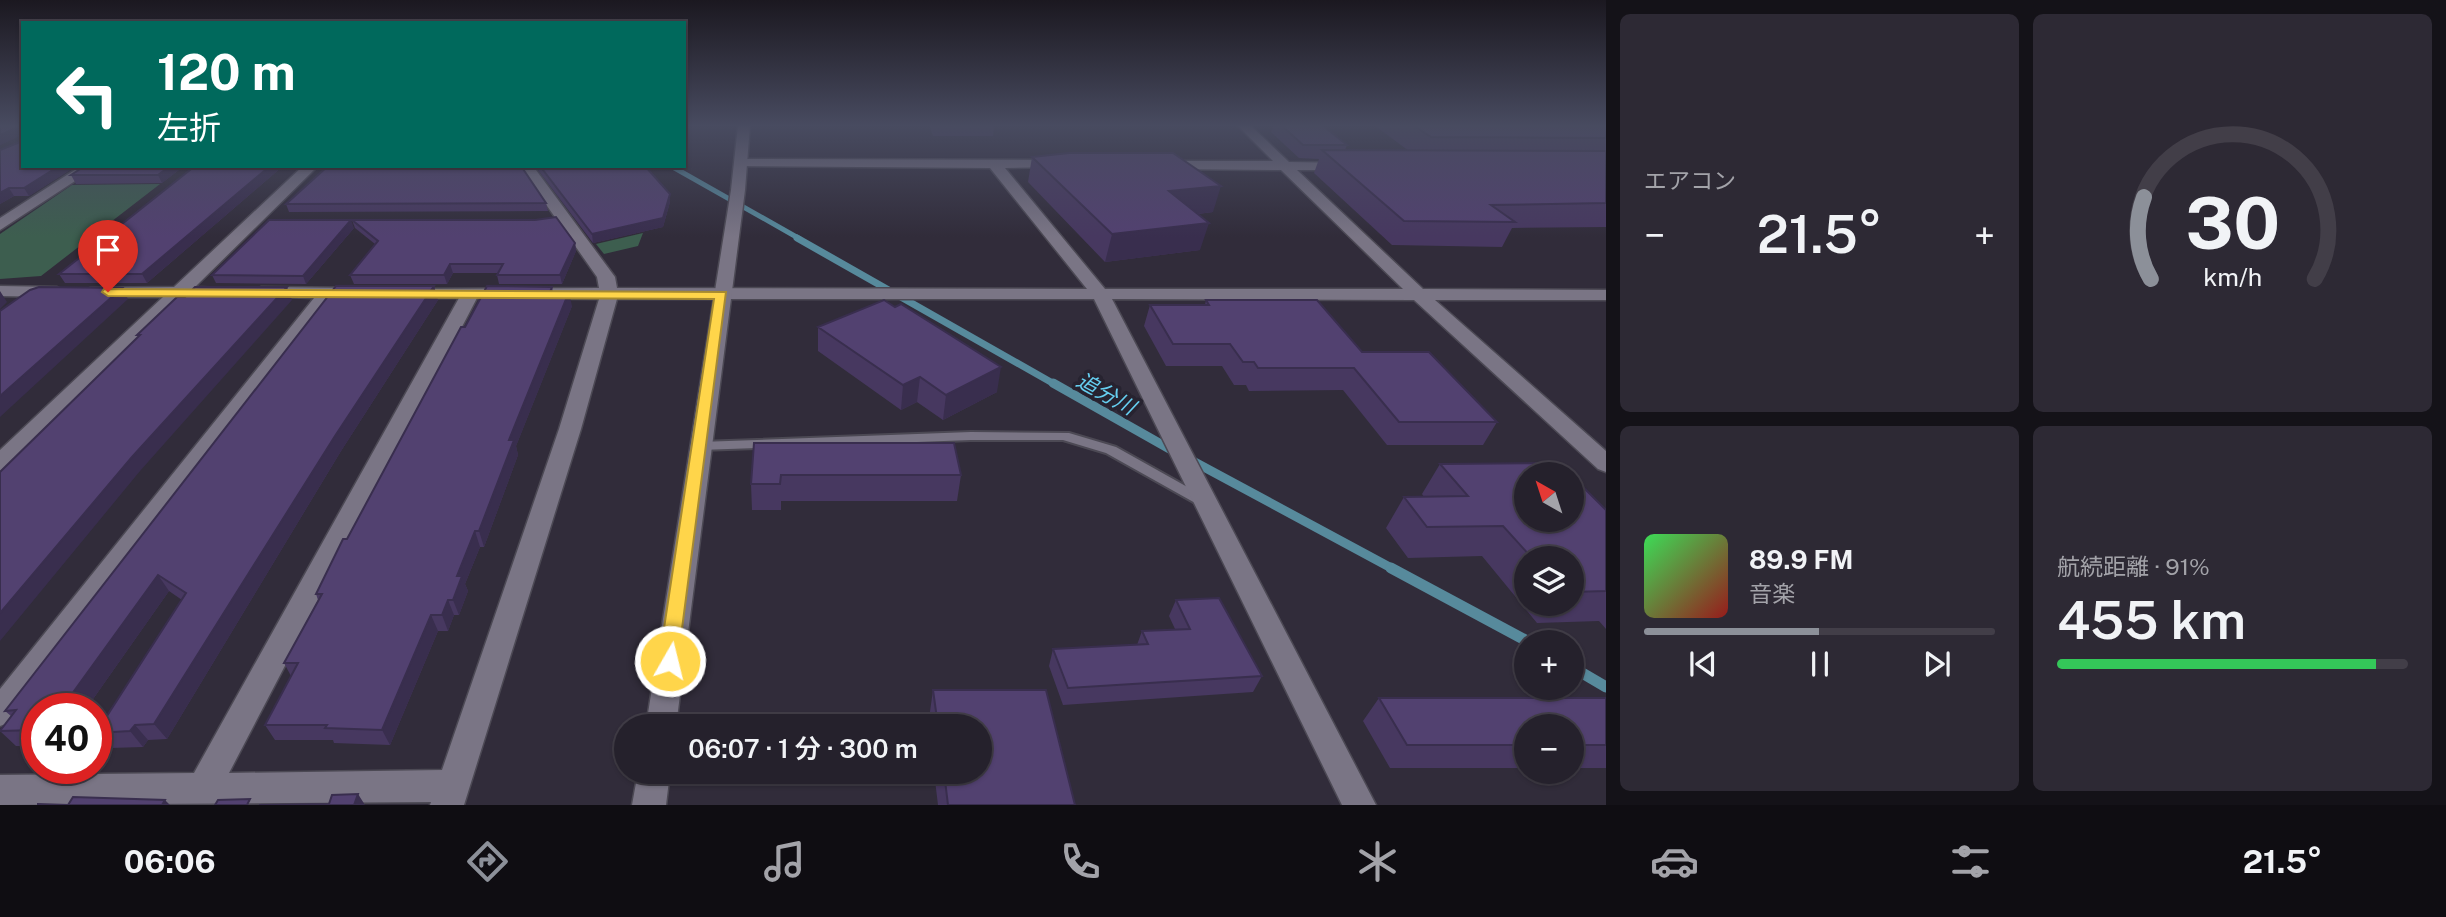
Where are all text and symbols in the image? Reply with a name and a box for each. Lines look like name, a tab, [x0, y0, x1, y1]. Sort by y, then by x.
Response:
text: 120 m	[157, 43, 296, 101]
icon: left	[42, 49, 133, 140]
text: 左折	[157, 109, 221, 146]
text: エアコン	[1644, 167, 1736, 194]
text: 30	[2185, 180, 2280, 265]
text: 21.5°	[1757, 204, 1882, 265]
text: −	[1644, 213, 1665, 258]
text: +	[1974, 213, 1995, 258]
pin	[78, 220, 138, 292]
icon: arrive	[89, 231, 127, 269]
text: km/h	[2203, 262, 2262, 292]
water label: 追分川	[1073, 367, 1142, 421]
north arrow	[1514, 462, 1584, 532]
map controls	[1514, 462, 1584, 784]
text: 89.9 FM	[1749, 544, 1853, 575]
button: layers	[1514, 546, 1584, 616]
text: 航続距離 · 91%	[2057, 553, 2210, 580]
text: 音楽	[1749, 580, 1795, 607]
text: 455 km	[2057, 590, 2246, 651]
position arrow	[633, 624, 707, 698]
button: +	[1514, 630, 1584, 700]
icon: previous	[1684, 645, 1722, 683]
icon: pause	[1801, 645, 1839, 683]
icon: next	[1918, 645, 1956, 683]
speed limit sign: 40	[21, 693, 112, 784]
button: −	[1514, 714, 1584, 784]
text: 06:07 · 1 分 · 300 m	[688, 733, 918, 764]
icon: directions	[463, 837, 512, 886]
icon: music	[760, 837, 809, 886]
icon: phone	[1056, 837, 1105, 886]
icon: climate	[1353, 837, 1402, 886]
icon: car	[1650, 837, 1699, 886]
icon: filters	[1946, 837, 1995, 886]
text: 06:06	[124, 843, 216, 880]
text: 21.5°	[2243, 843, 2322, 880]

